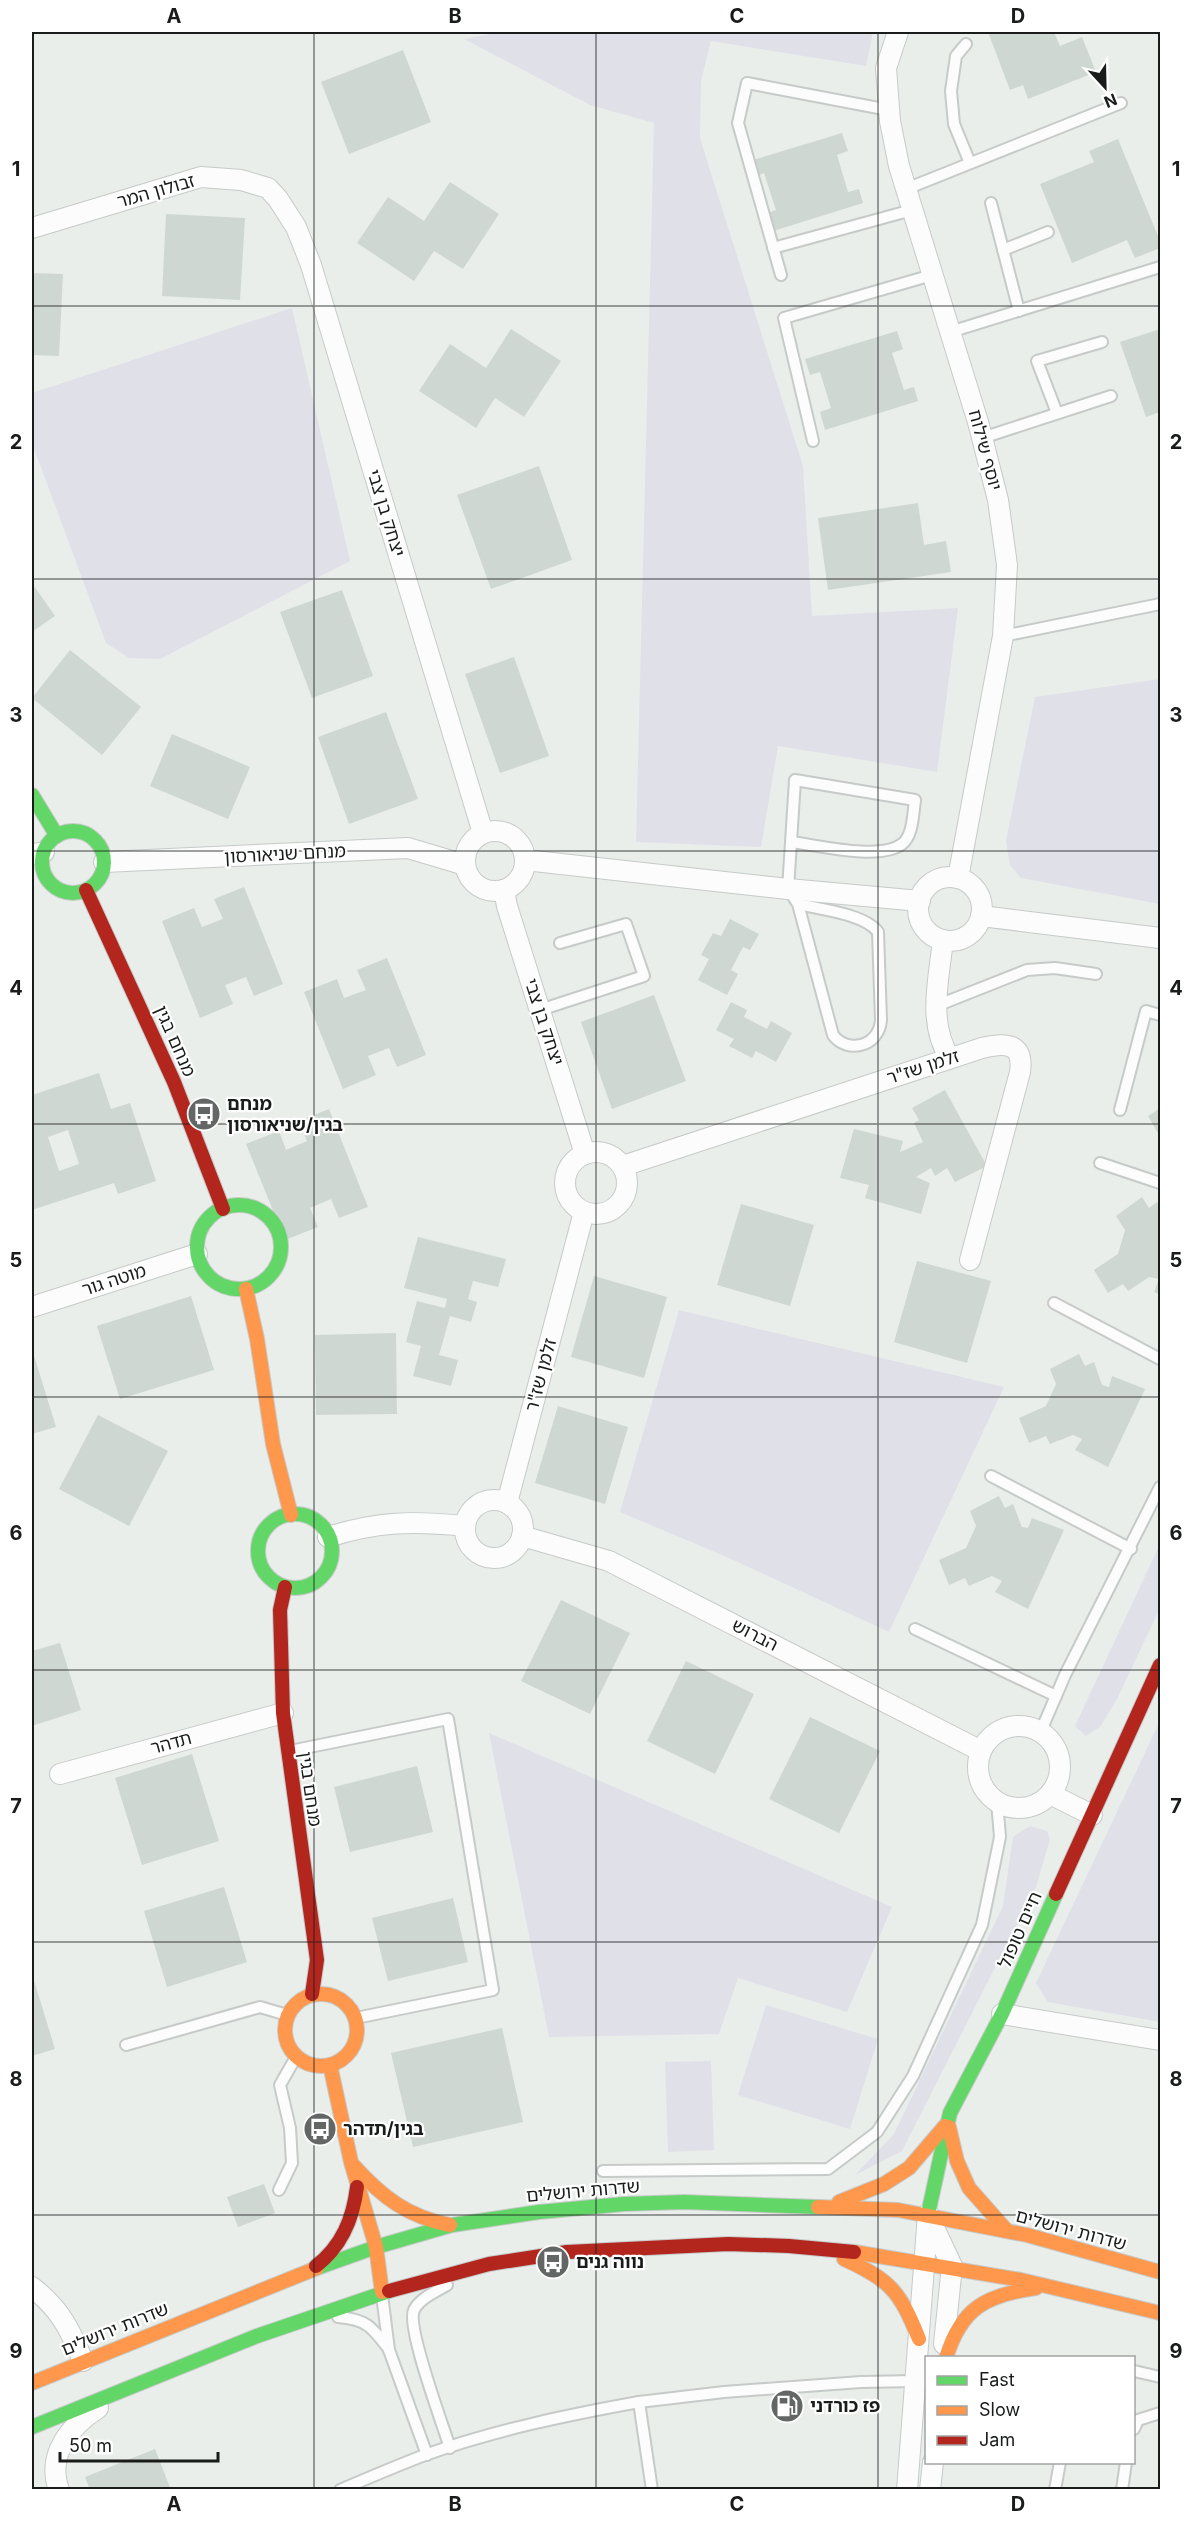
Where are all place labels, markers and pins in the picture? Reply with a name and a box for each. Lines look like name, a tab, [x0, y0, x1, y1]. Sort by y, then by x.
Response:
place label: מנחם בגין/שניאורסון	[227, 1093, 343, 1135]
bus stop icon: מנחם בגין/שניאורסון	[186, 1096, 222, 1132]
bus stop icon: בגין/תדהר	[302, 2111, 338, 2147]
place label: בגין/תדהר	[343, 2118, 424, 2139]
bus stop icon: נווה גנים	[535, 2244, 571, 2280]
place label: נווה גנים	[576, 2251, 644, 2272]
fuel station icon: פז כורדני	[769, 2388, 805, 2424]
place label: פז כורדני	[810, 2395, 880, 2416]

